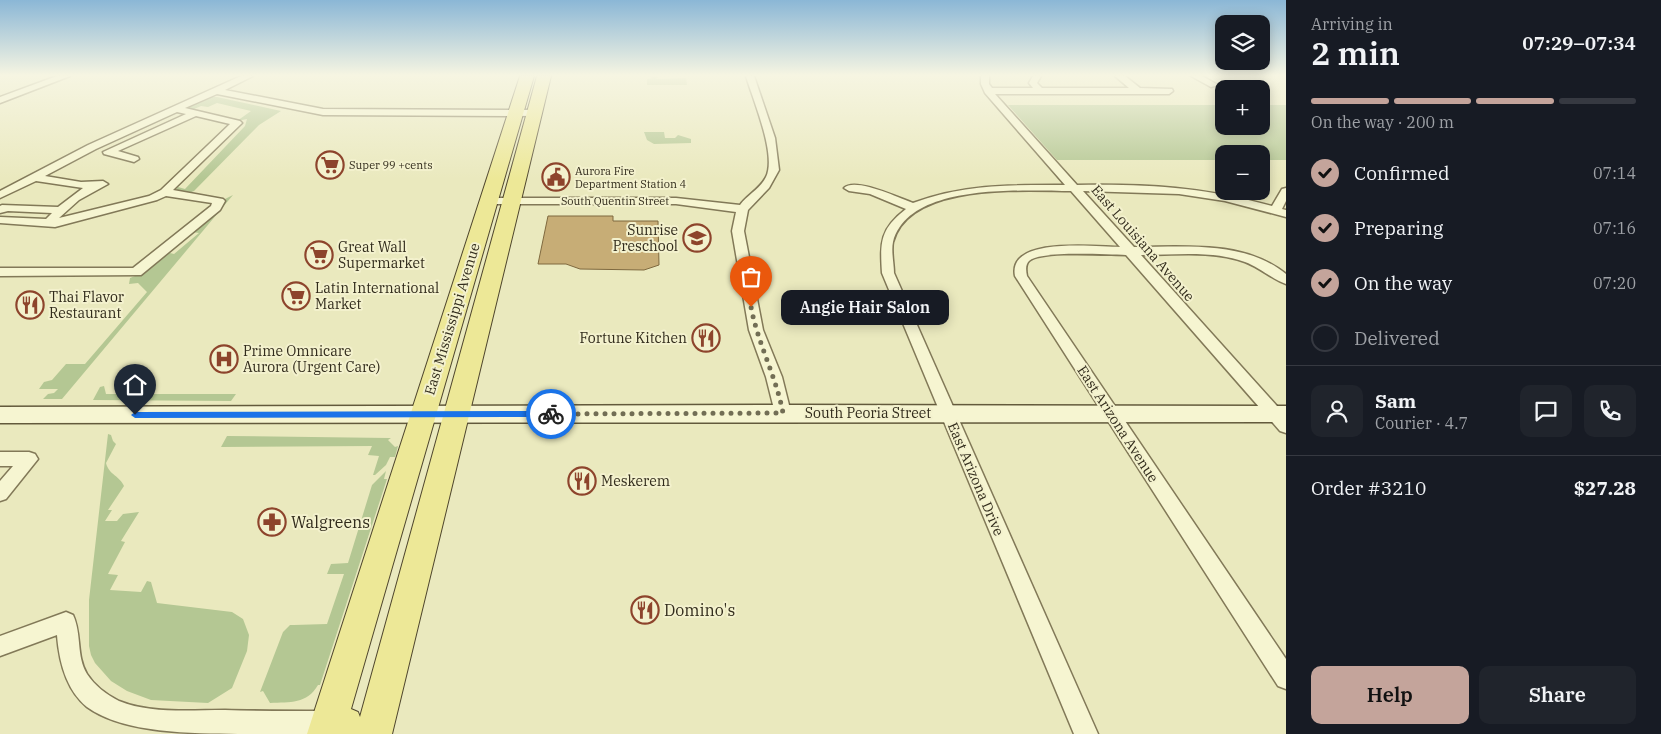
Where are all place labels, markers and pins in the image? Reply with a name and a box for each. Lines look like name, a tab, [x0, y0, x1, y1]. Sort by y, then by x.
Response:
supermarket icon: Super 99 +cents	[315, 150, 345, 180]
place label: Super 99 +cents	[349, 158, 433, 172]
public building icon: Aurora Fire Department Station 4	[541, 162, 571, 192]
place label: Aurora Fire Department Station 4	[575, 164, 687, 191]
place label: Sunrise Preschool	[613, 221, 678, 255]
school or university icon: Sunrise Preschool	[682, 223, 712, 253]
place label: Great Wall Supermarket	[338, 238, 425, 272]
supermarket icon: Great Wall Supermarket	[304, 240, 334, 270]
pin	[730, 256, 772, 307]
place label: Latin International Market	[315, 279, 439, 313]
supermarket icon: Latin International Market	[281, 281, 311, 311]
place label: Thai Flavor Restaurant	[49, 288, 125, 322]
restaurant icon: Thai Flavor Restaurant	[15, 290, 45, 320]
callout: Angie Hair Salon	[781, 290, 948, 324]
restaurant icon: Fortune Kitchen	[691, 323, 721, 353]
place label: Fortune Kitchen	[580, 329, 687, 347]
place label: Prime Omnicare Aurora (Urgent Care)	[243, 342, 380, 376]
hospital icon: Prime Omnicare Aurora (Urgent Care)	[209, 344, 239, 374]
pin	[114, 364, 156, 415]
restaurant icon: Meskerem	[567, 466, 597, 496]
place label: Meskerem	[601, 472, 670, 490]
pharmacy icon: Walgreens	[257, 507, 287, 537]
place label: Walgreens	[291, 512, 370, 532]
restaurant icon: Domino's	[630, 595, 660, 625]
place label: Domino's	[664, 600, 735, 620]

